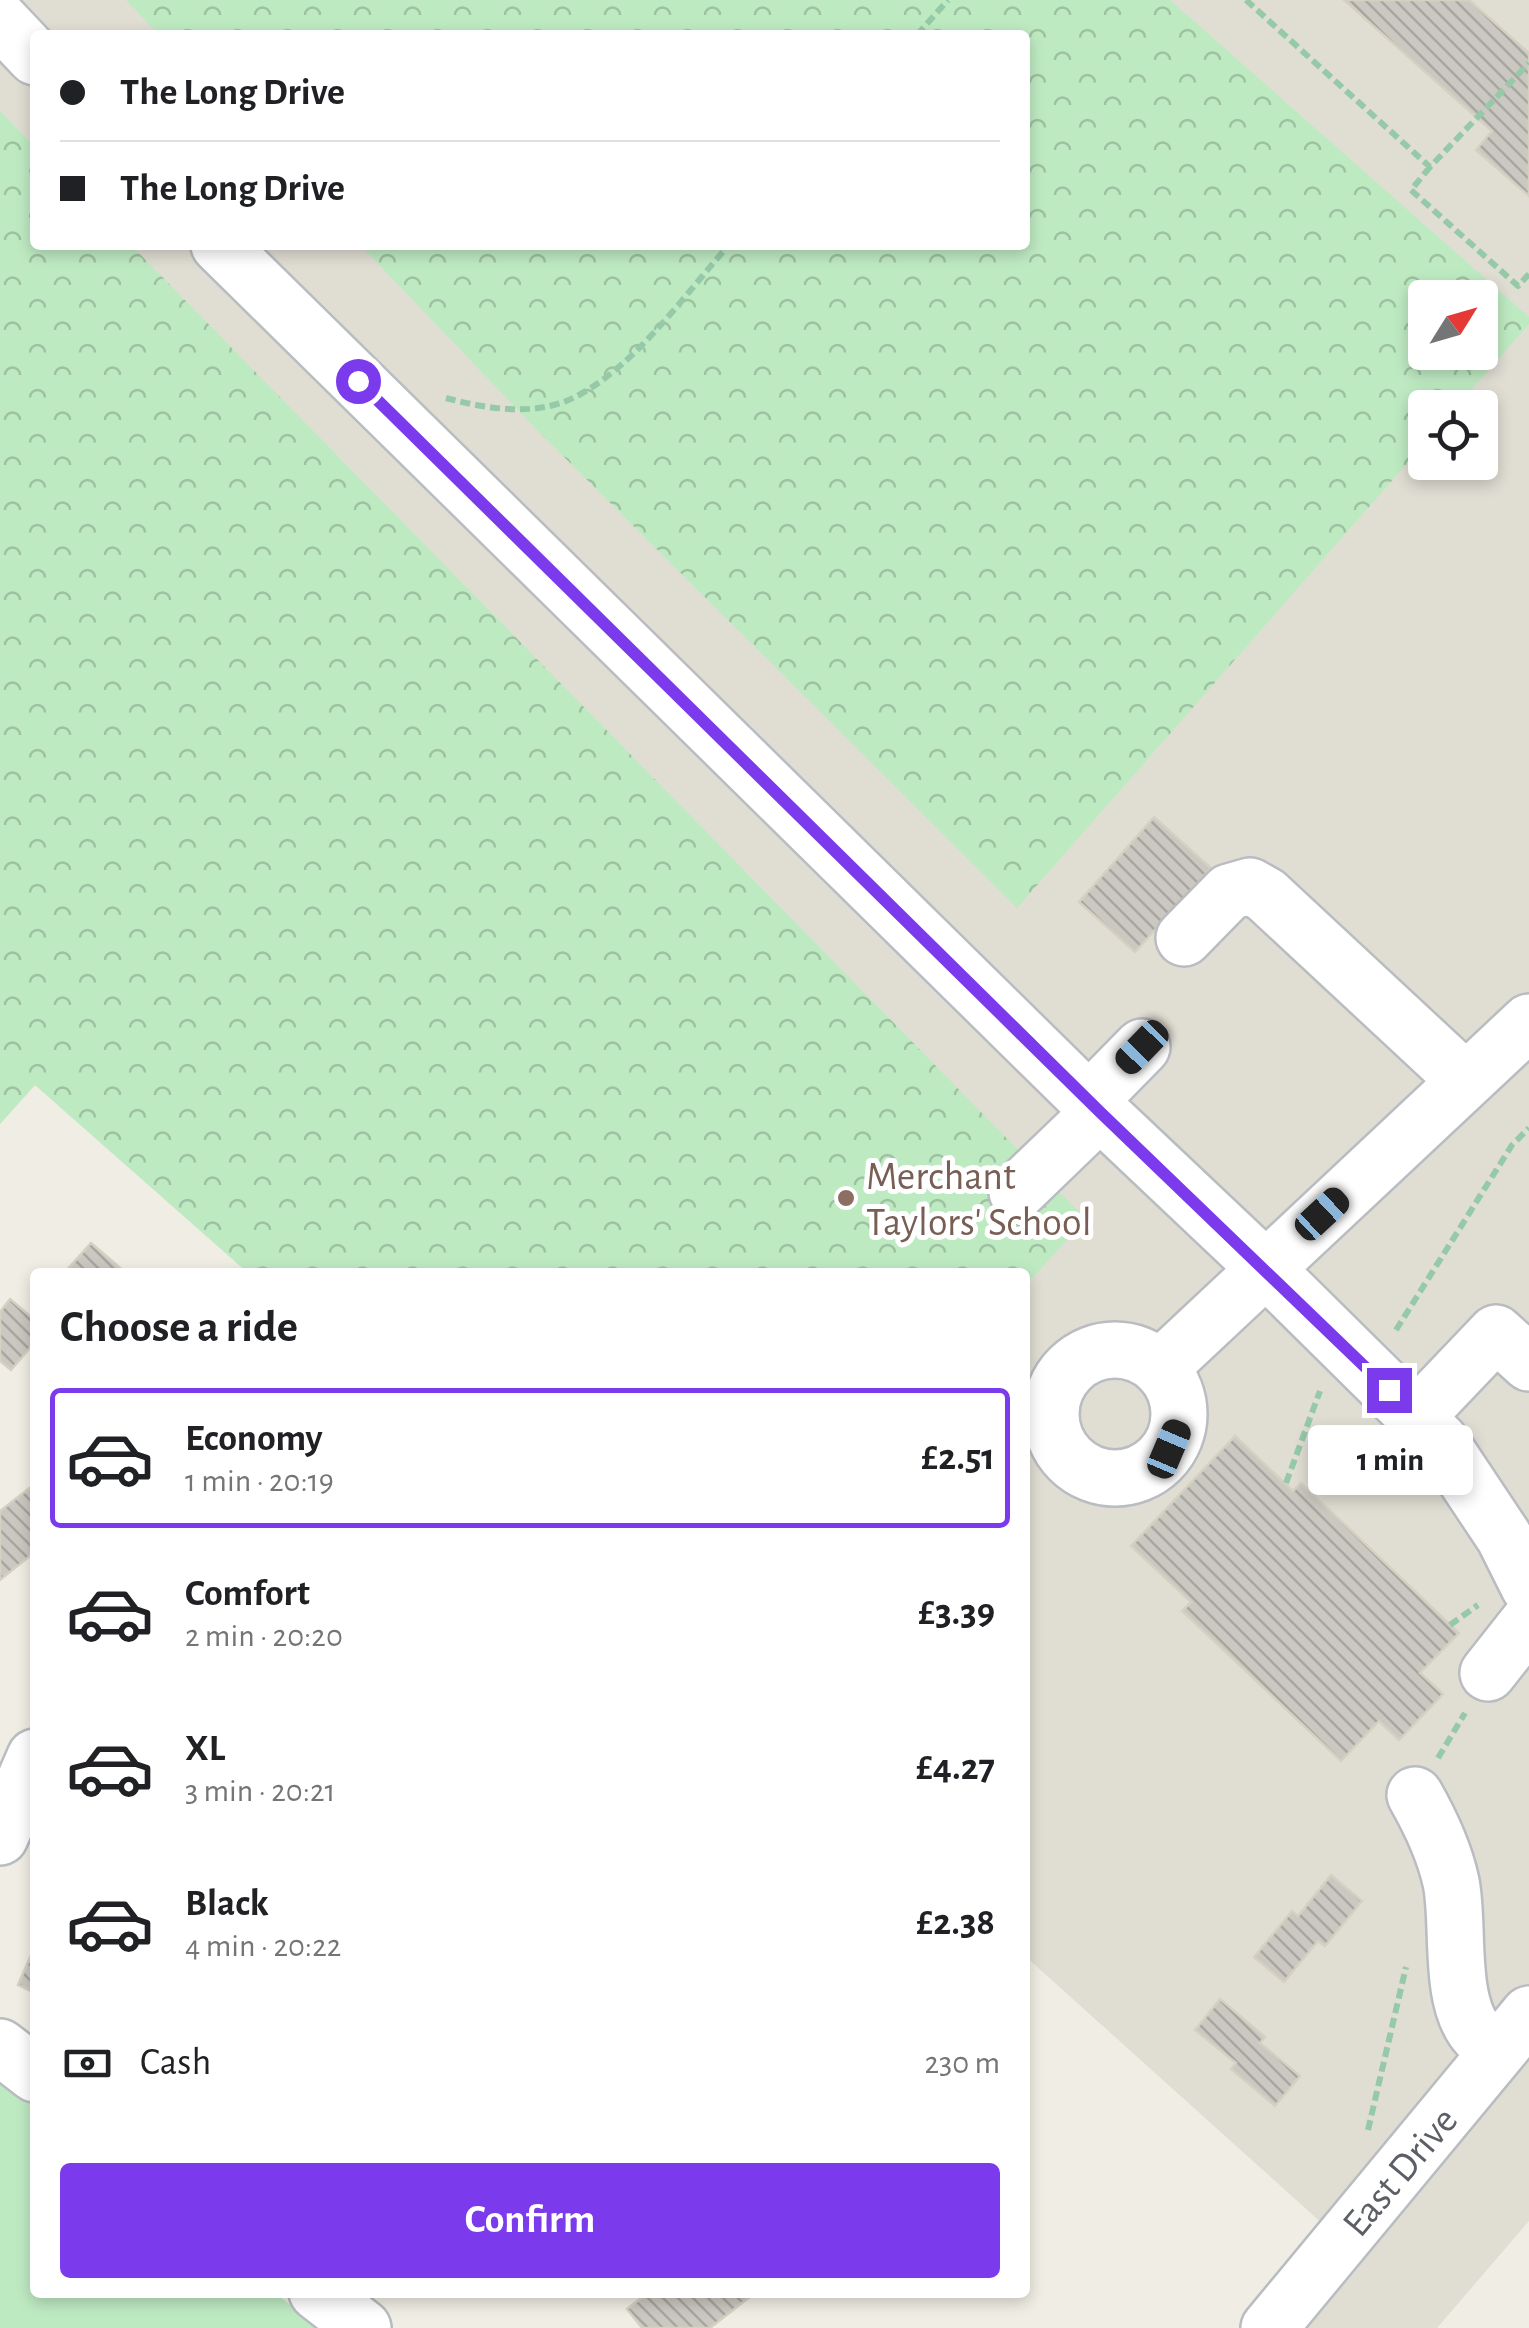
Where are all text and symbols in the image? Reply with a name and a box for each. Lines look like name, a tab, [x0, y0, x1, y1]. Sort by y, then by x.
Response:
text: The Long Drive	[120, 74, 345, 112]
text: The Long Drive	[120, 170, 345, 208]
north arrow	[1408, 280, 1498, 370]
map controls	[1408, 280, 1498, 480]
route start	[336, 359, 381, 404]
button: locate	[1408, 390, 1498, 480]
car	[1110, 1015, 1174, 1079]
place label: Merchant Taylors' School	[866, 1157, 1092, 1243]
car	[1290, 1183, 1354, 1245]
marker: Merchant Taylors' School	[835, 1187, 857, 1209]
text: Choose a ride	[60, 1305, 298, 1350]
route end	[1367, 1368, 1412, 1413]
icon: car	[65, 1413, 155, 1503]
car	[1143, 1416, 1195, 1482]
text: Economy	[185, 1420, 323, 1458]
callout: 1 min	[1306, 1425, 1472, 1495]
text: £2.51	[921, 1439, 995, 1477]
text: 1 min	[1357, 1444, 1424, 1476]
text: 1 min · 20:19	[185, 1465, 334, 1497]
icon: car	[65, 1568, 155, 1658]
text: Comfort	[185, 1575, 310, 1613]
text: £3.39	[918, 1594, 995, 1632]
text: 2 min · 20:20	[185, 1620, 343, 1652]
icon: car	[65, 1723, 155, 1813]
text: XL	[185, 1730, 225, 1768]
text: £4.27	[916, 1749, 995, 1787]
text: 3 min · 20:21	[185, 1775, 336, 1807]
icon: car	[65, 1878, 155, 1968]
text: Black	[185, 1885, 269, 1923]
text: £2.38	[916, 1904, 995, 1942]
text: 4 min · 20:22	[185, 1930, 341, 1962]
icon: cash	[60, 2036, 115, 2091]
text: Cash	[140, 2044, 211, 2082]
text: 230 m	[924, 2047, 1000, 2079]
street label: East Drive	[1336, 2100, 1465, 2244]
button: Confirm	[60, 2163, 1000, 2278]

